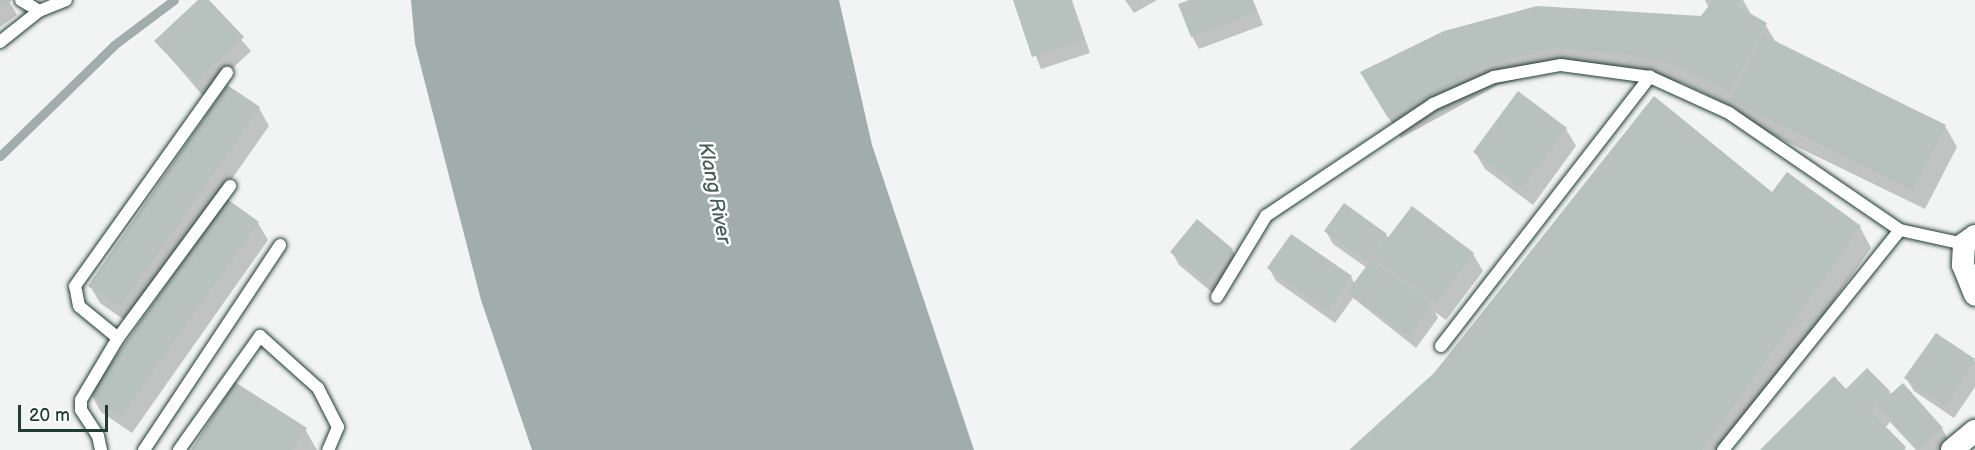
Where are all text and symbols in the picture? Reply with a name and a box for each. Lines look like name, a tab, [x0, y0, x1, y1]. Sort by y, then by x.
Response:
water label: Klang River	[692, 140, 736, 246]
scale bar	[21, 393, 111, 431]
text: 20 m	[29, 405, 70, 426]

